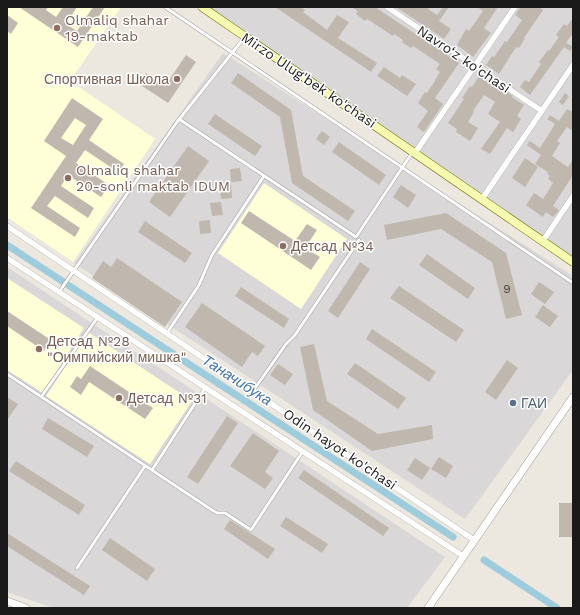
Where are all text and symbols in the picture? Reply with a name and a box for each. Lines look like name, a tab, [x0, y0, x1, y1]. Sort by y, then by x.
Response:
place label: Olmaliq shahar 19-maktab	[65, 12, 169, 44]
street label: Navro‘z ko'chasi	[414, 22, 514, 96]
marker: Olmaliq shahar 19-maktab	[52, 23, 62, 33]
street label: Mirzo Ulug'bek ko'chasi	[239, 29, 379, 131]
place label: Спортивная Школа	[44, 71, 169, 87]
marker: Спортивная Школа	[172, 74, 182, 84]
place label: Olmaliq shahar 20-sonli maktab IDUM	[76, 162, 230, 194]
marker: Olmaliq shahar 20-sonli maktab IDUM	[63, 173, 73, 183]
place label: Детсад №34	[291, 238, 374, 254]
marker: Детсад №34	[278, 241, 288, 251]
house number: 9	[503, 282, 511, 296]
place label: Детсад №28 "Оимпийский мишка"	[47, 333, 186, 365]
marker: Детсад №28 "Оимпийский мишка"	[34, 344, 44, 354]
water label: Таначибука	[199, 351, 275, 409]
place label: Детсад №31	[127, 390, 207, 406]
marker: Детсад №31	[114, 393, 124, 403]
place label: ГАИ	[521, 395, 547, 411]
marker: ГАИ	[508, 398, 518, 408]
street label: Odin hayot ko'chasi	[280, 405, 400, 493]

